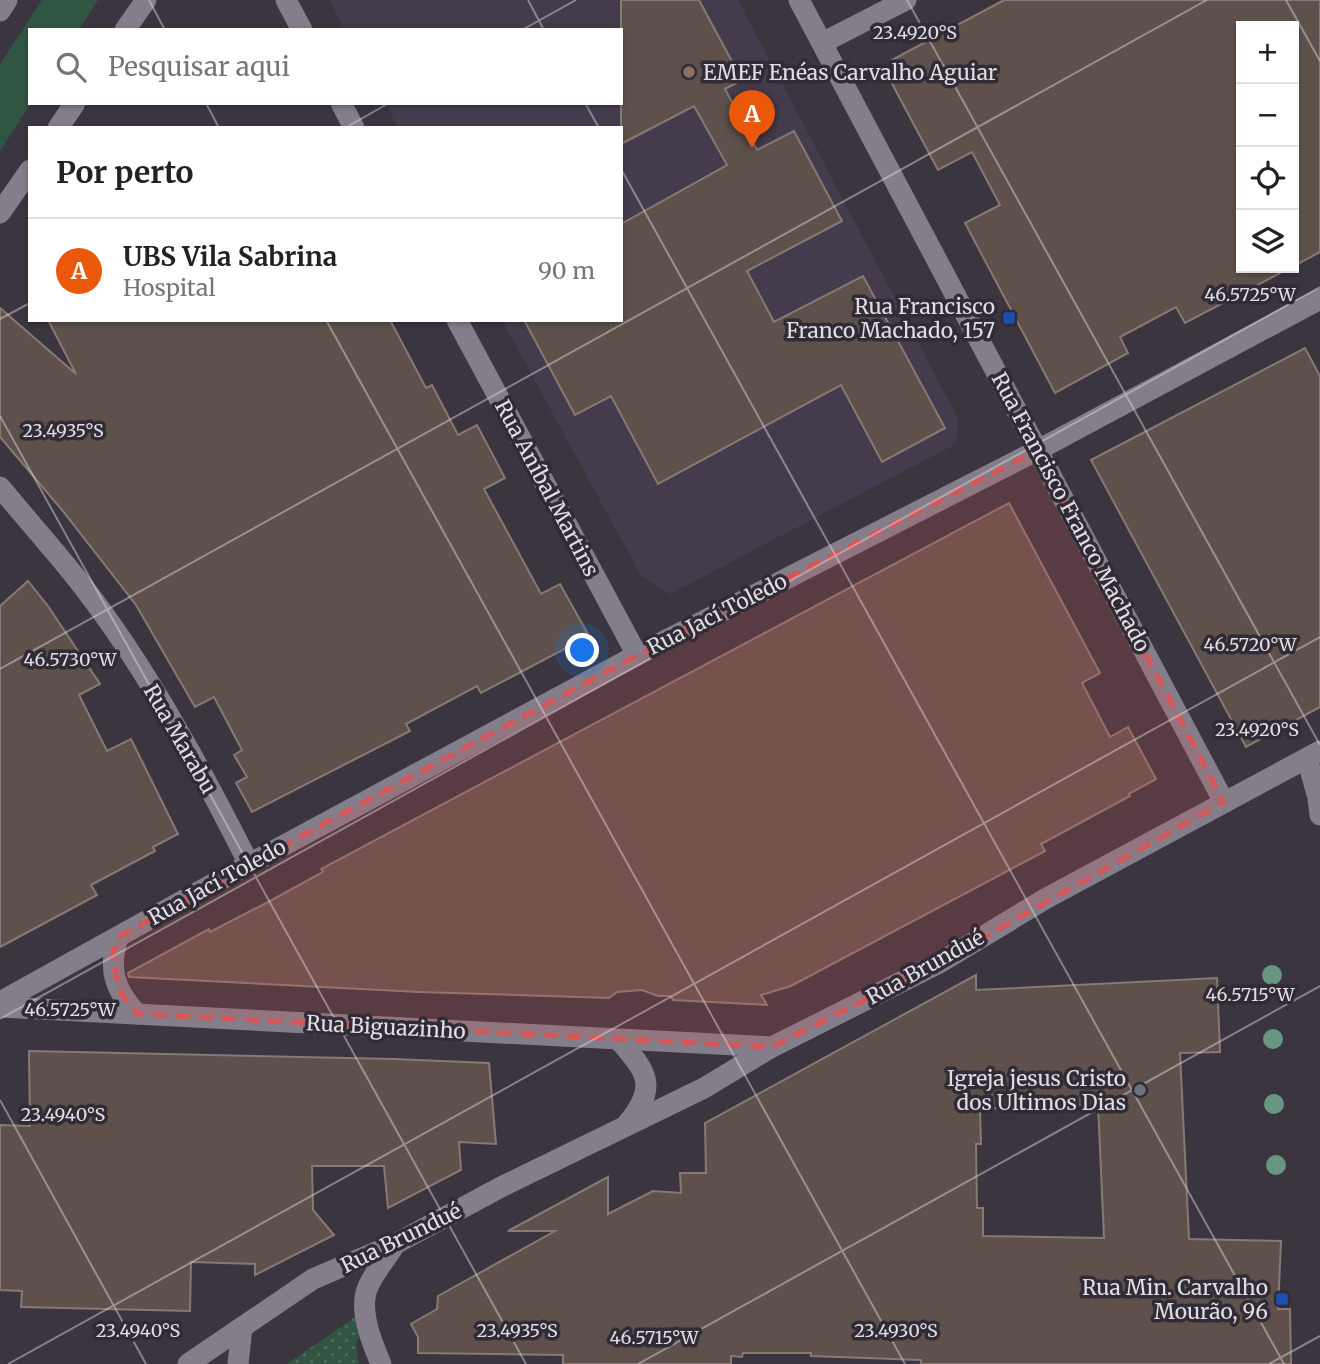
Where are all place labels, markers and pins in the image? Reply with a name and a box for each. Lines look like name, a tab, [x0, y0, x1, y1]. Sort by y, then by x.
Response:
place label: EMEF Enéas Carvalho Aguiar	[703, 59, 997, 86]
marker: EMEF Enéas Carvalho Aguiar	[681, 64, 697, 80]
pin: A	[729, 90, 775, 148]
place label: Rua Francisco Franco Machado, 157	[786, 293, 995, 344]
marker: Rua Francisco Franco Machado, 157	[1001, 310, 1017, 326]
place label: Igreja jesus Cristo dos Ultimos Dias	[947, 1065, 1126, 1116]
marker: Igreja jesus Cristo dos Ultimos Dias	[1132, 1082, 1148, 1098]
place label: Rua Min. Carvalho Mourão, 96	[1082, 1274, 1268, 1325]
marker: Rua Min. Carvalho Mourão, 96	[1274, 1291, 1290, 1307]

